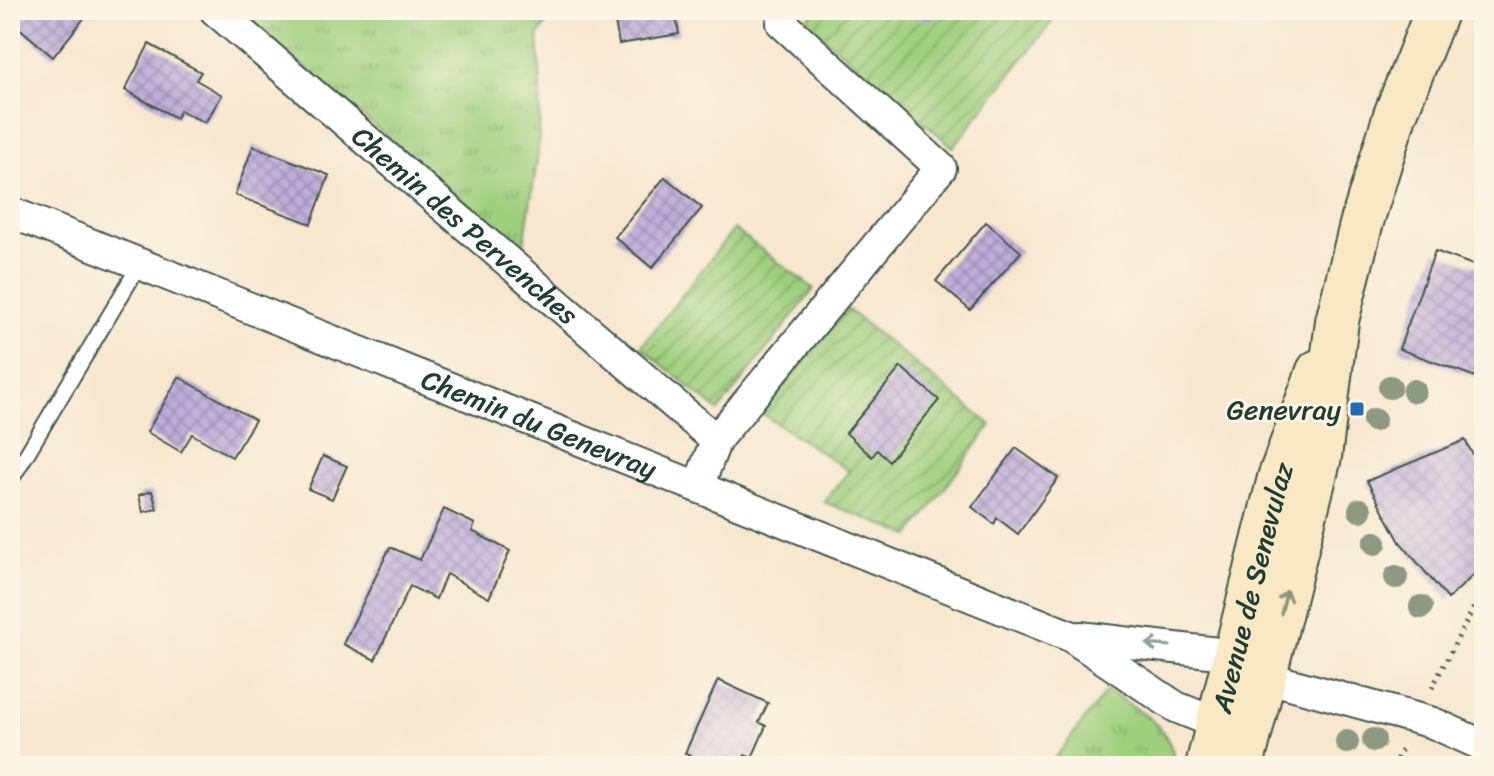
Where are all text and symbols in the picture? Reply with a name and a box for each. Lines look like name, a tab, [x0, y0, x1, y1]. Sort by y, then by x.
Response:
street label: Chemin des Pervenches	[340, 113, 590, 338]
street label: Chemin du Genevray	[414, 355, 665, 493]
place label: Genevray	[1227, 385, 1341, 434]
marker: Genevray	[1348, 400, 1366, 418]
street label: Avenue de Senevulaz	[1197, 454, 1308, 719]
one-way arrow	[1277, 589, 1292, 615]
one-way arrow	[1145, 637, 1172, 652]

